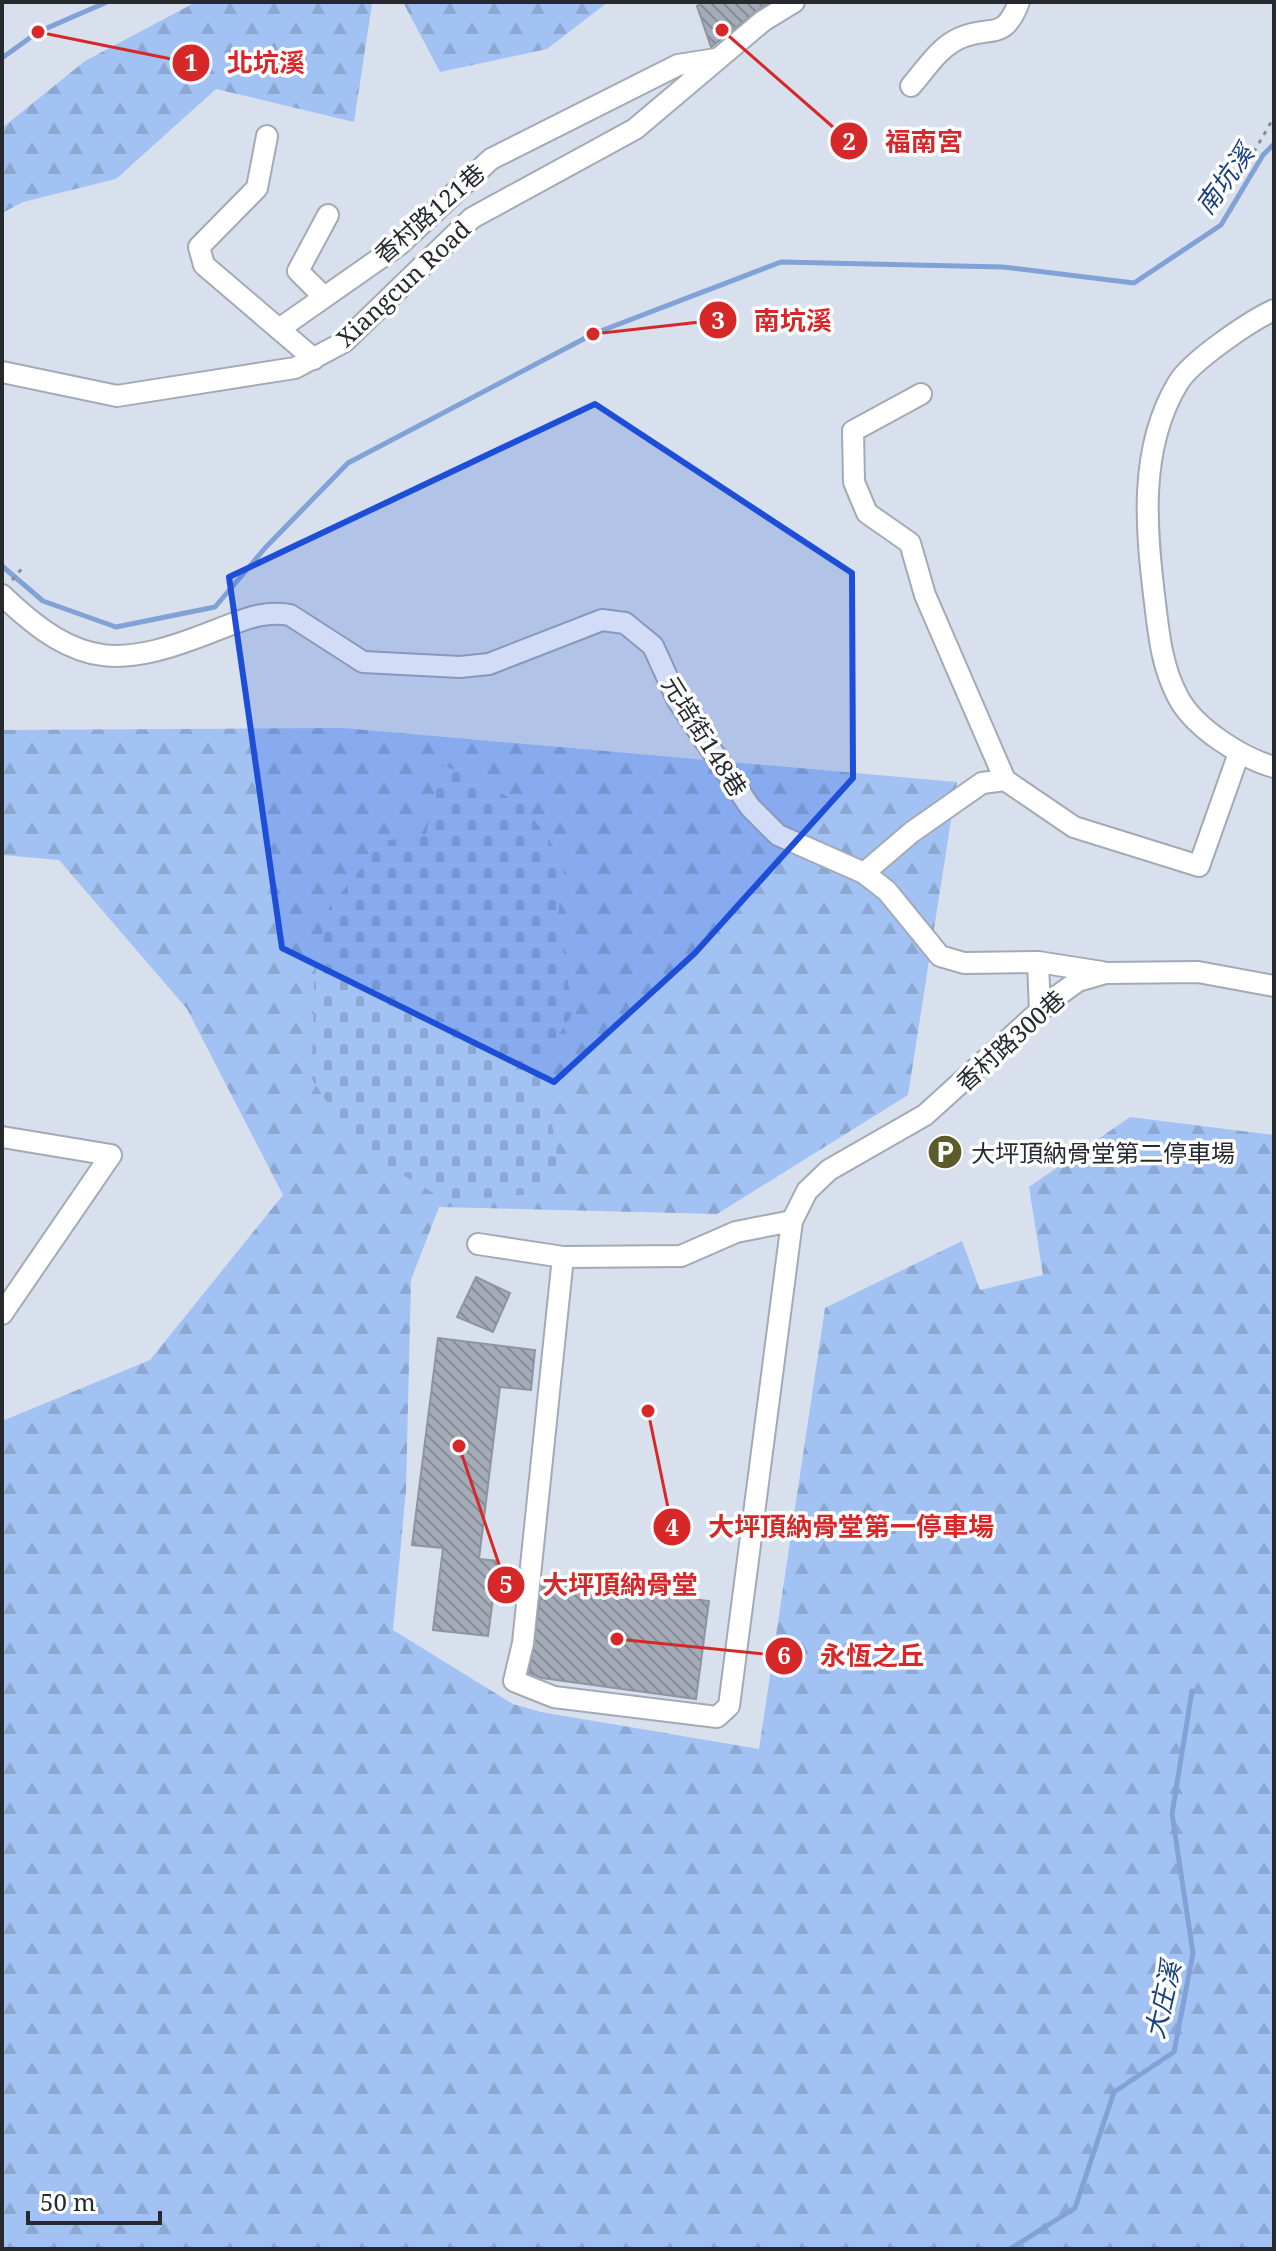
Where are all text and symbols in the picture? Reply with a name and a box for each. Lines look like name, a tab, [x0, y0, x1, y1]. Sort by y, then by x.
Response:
callout: 北坑溪	[171, 38, 321, 88]
text: 北坑溪	[227, 44, 305, 80]
text: 1	[184, 45, 198, 78]
callout: 福南宮	[829, 116, 979, 166]
text: 福南宮	[885, 123, 963, 159]
text: 2	[842, 124, 856, 157]
water label: 南坑溪	[1187, 134, 1264, 221]
street label: 香村路121巷	[367, 156, 491, 270]
street label: Xiangcun Road	[329, 212, 477, 354]
callout: 南坑溪	[698, 295, 848, 345]
text: 南坑溪	[754, 302, 832, 338]
text: 3	[711, 303, 725, 336]
street label: 元培街148巷	[655, 669, 755, 803]
street label: 香村路300巷	[948, 982, 1072, 1098]
parking icon: 大坪頂納骨堂第二停車場	[926, 1133, 964, 1171]
place label: 大坪頂納骨堂第二停車場	[971, 1136, 1235, 1169]
callout: 大坪頂納骨堂第一停車場	[652, 1502, 1010, 1552]
text: 大坪頂納骨堂第一停車場	[708, 1508, 994, 1544]
text: 4	[665, 1510, 679, 1543]
callout: 大坪頂納骨堂	[486, 1560, 714, 1610]
text: 大坪頂納骨堂	[542, 1566, 698, 1602]
text: 5	[499, 1567, 513, 1600]
callout: 永恆之丘	[764, 1631, 940, 1681]
text: 永恆之丘	[820, 1637, 924, 1673]
text: 6	[777, 1638, 791, 1671]
water label: 大庄溪	[1136, 1954, 1189, 2042]
scale bar	[28, 2175, 160, 2225]
text: 50 m	[40, 2185, 96, 2218]

